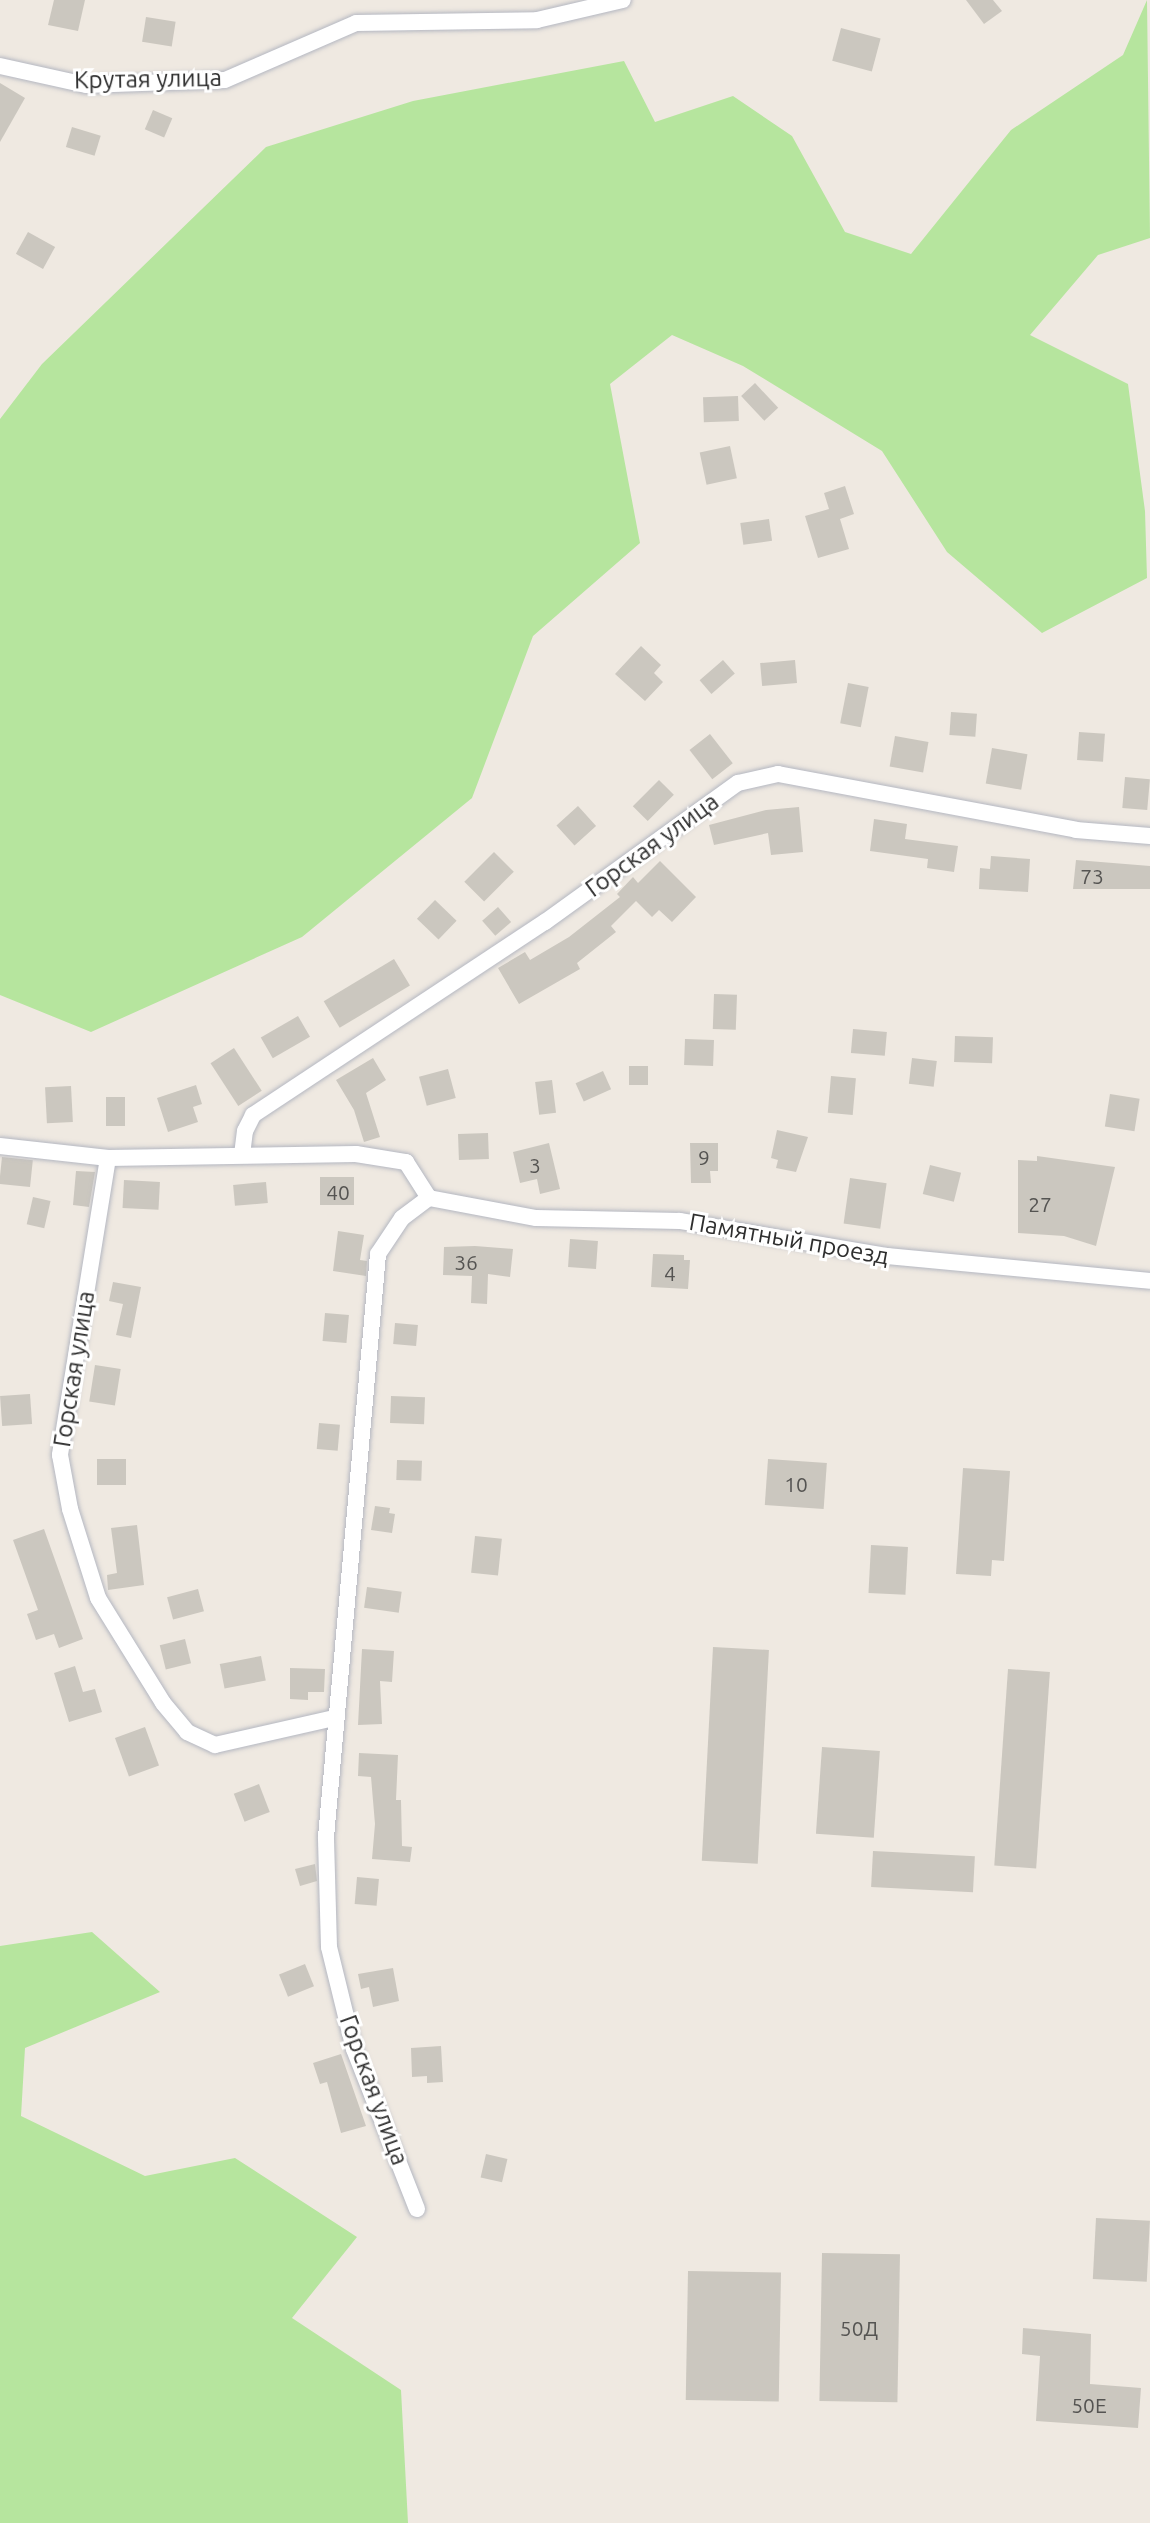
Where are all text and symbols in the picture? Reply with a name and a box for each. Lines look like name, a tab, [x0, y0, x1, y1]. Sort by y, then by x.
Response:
street label: Крутая улица	[74, 63, 222, 95]
street label: Горская улица	[580, 787, 724, 903]
house number: 73	[1080, 863, 1104, 889]
house number: 9	[698, 1144, 710, 1170]
house number: 3	[529, 1152, 541, 1178]
house number: 40	[326, 1179, 350, 1205]
house number: 27	[1028, 1191, 1052, 1217]
street label: Памятный проезд	[687, 1207, 891, 1271]
house number: 36	[454, 1249, 478, 1275]
house number: 4	[664, 1260, 676, 1286]
street label: Горская улица	[47, 1289, 101, 1449]
house number: 10	[784, 1471, 808, 1497]
street label: Горская улица	[334, 2011, 414, 2169]
house number: 50Д	[840, 2315, 878, 2341]
house number: 50Е	[1071, 2392, 1107, 2418]

